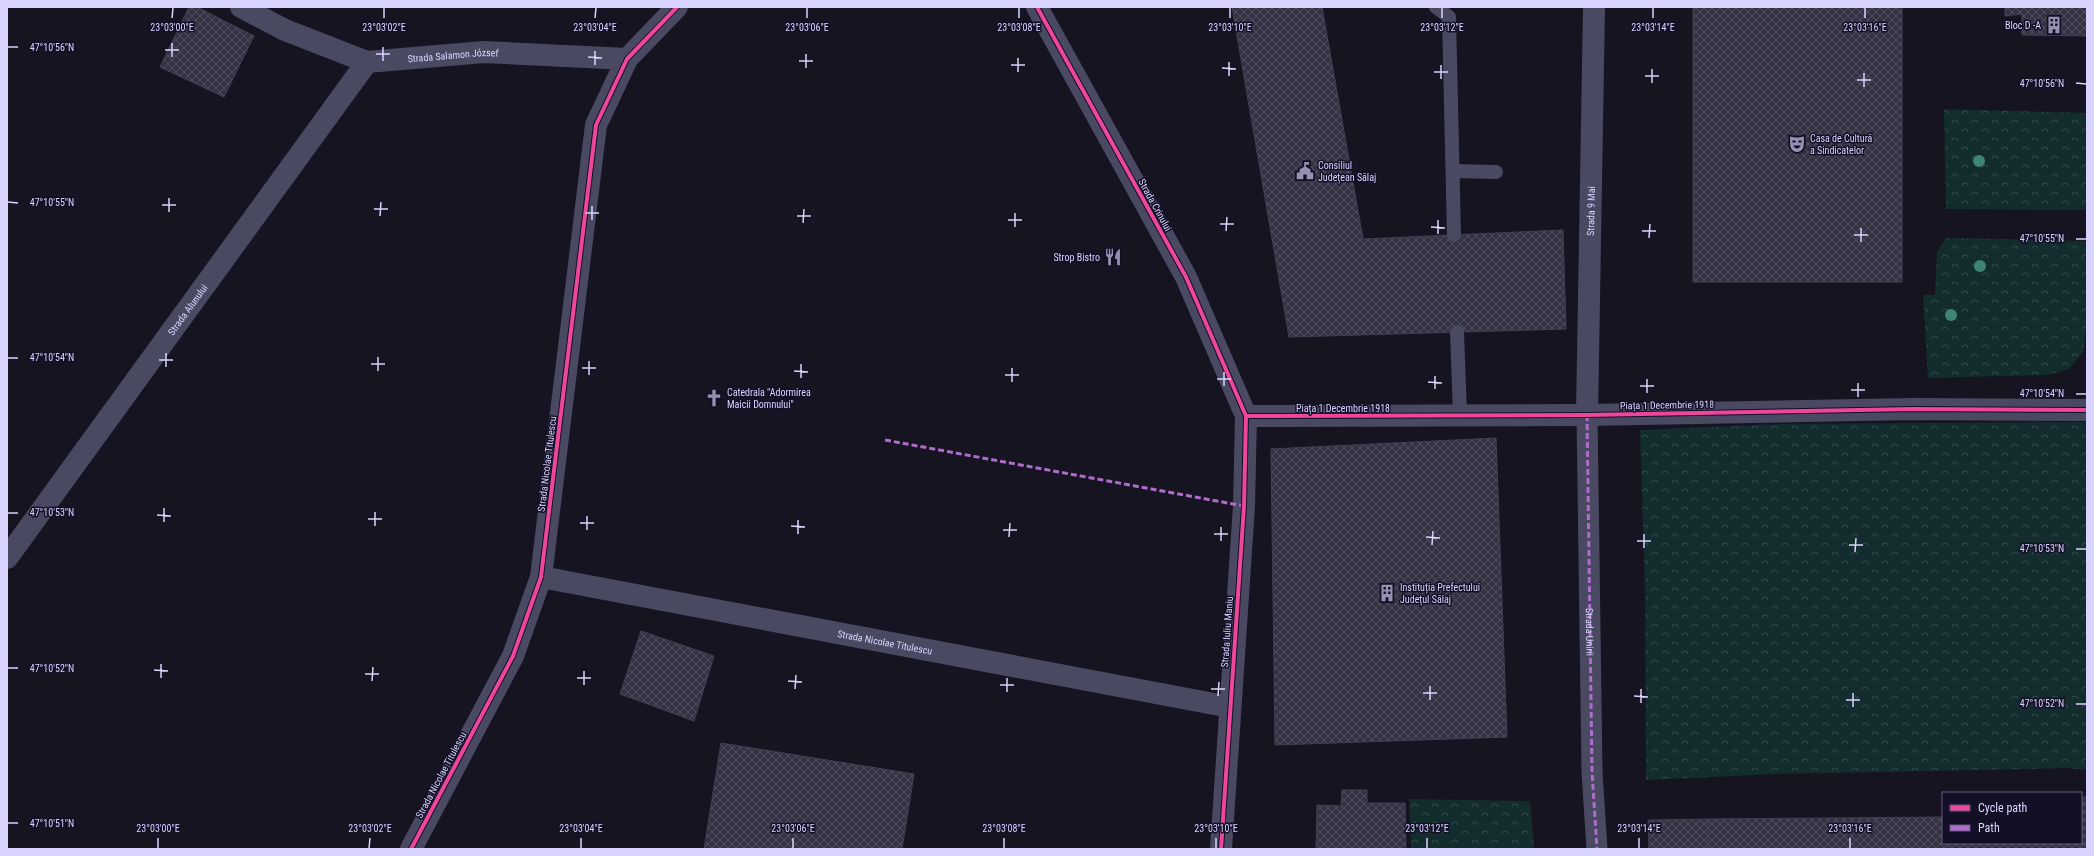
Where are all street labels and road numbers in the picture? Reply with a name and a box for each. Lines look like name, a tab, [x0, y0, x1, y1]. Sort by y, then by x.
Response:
street label: Strada Salamon József	[407, 46, 500, 64]
street label: Strada Crinului	[1136, 177, 1174, 233]
street label: Strada 9 Mai	[1585, 186, 1596, 236]
street label: Strada Alunului	[165, 282, 209, 337]
street label: Piața 1 Decembrie 1918	[1620, 399, 1714, 412]
street label: Piața 1 Decembrie 1918	[1296, 403, 1390, 415]
street label: Strada Nicolae Titulescu	[536, 415, 558, 512]
street label: Strada Iuliu Maniu	[1219, 596, 1235, 668]
street label: Strada Unirii	[1584, 608, 1596, 656]
street label: Strada Nicolae Titulescu	[837, 628, 933, 656]
street label: Strada Nicolae Titulescu	[414, 730, 468, 820]

